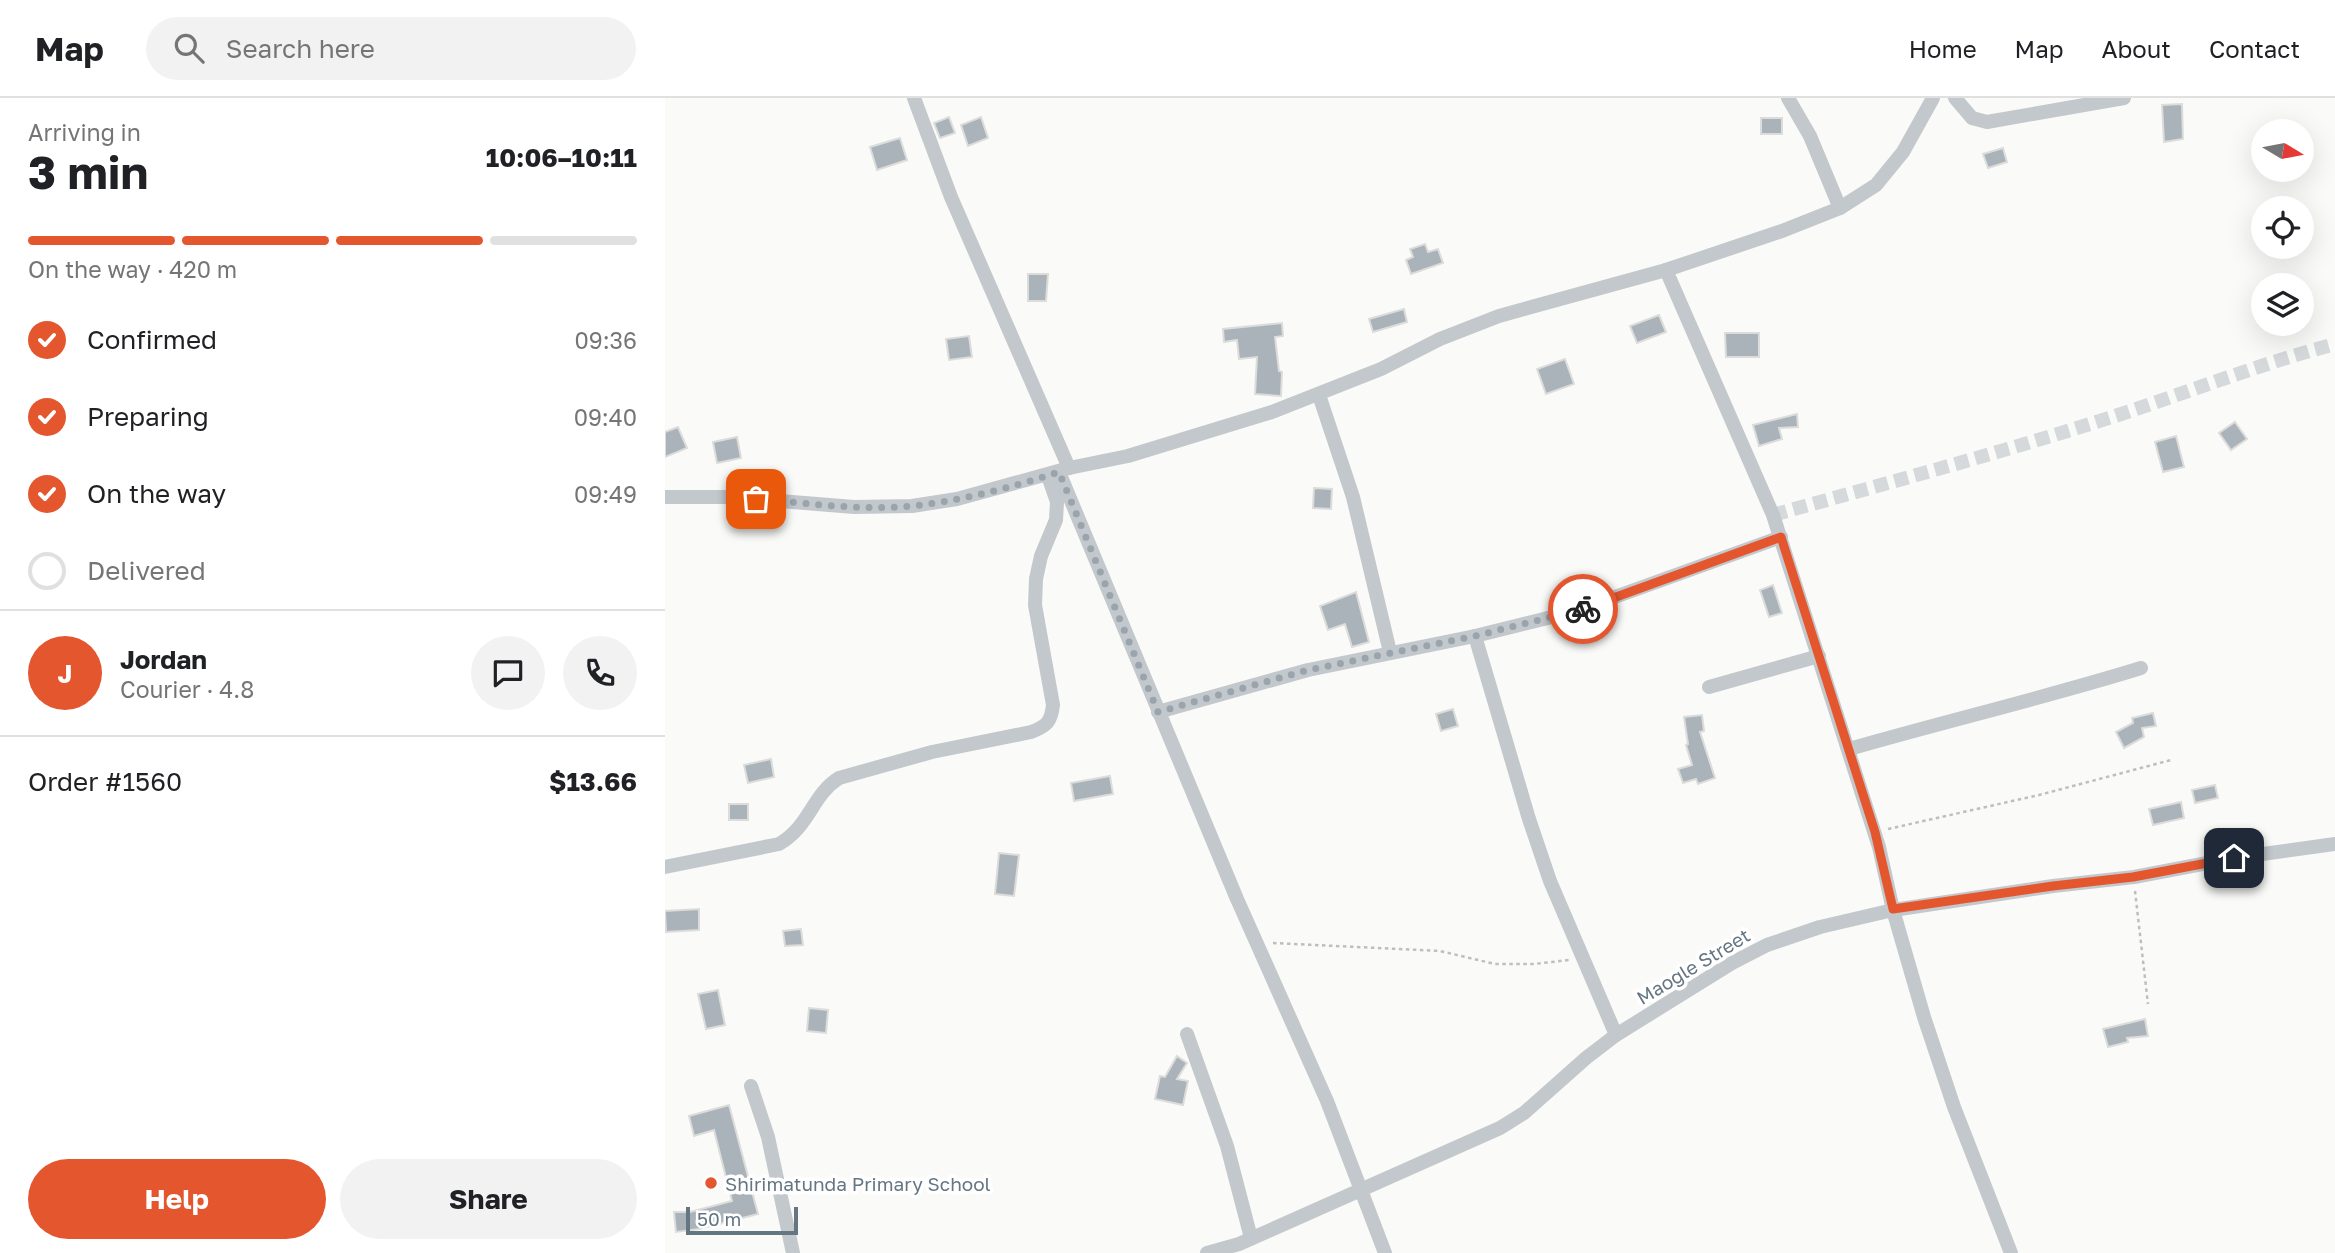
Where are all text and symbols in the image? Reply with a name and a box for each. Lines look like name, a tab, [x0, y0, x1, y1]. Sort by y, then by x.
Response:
search box	[146, 17, 636, 80]
text: Map	[35, 29, 104, 68]
icon: search	[170, 29, 208, 67]
text: Search here	[226, 33, 375, 64]
text: Home	[1909, 34, 1977, 63]
text: Map	[2015, 34, 2064, 63]
text: About	[2102, 34, 2171, 63]
text: Contact	[2209, 34, 2300, 63]
text: Arriving in	[28, 118, 141, 146]
north arrow	[2251, 119, 2313, 182]
map controls	[2251, 119, 2314, 336]
text: 10:06–10:11	[486, 142, 637, 173]
text: 3 min	[28, 144, 148, 199]
button: locate	[2251, 196, 2314, 259]
text: On the way · 420 m	[28, 255, 237, 283]
button: layers	[2251, 273, 2314, 336]
icon: check	[28, 321, 66, 359]
text: Confirmed	[87, 324, 217, 355]
text: 09:36	[575, 326, 637, 354]
icon: check	[28, 398, 66, 436]
text: Preparing	[87, 401, 209, 432]
text: 09:40	[574, 403, 637, 431]
pin	[726, 469, 786, 529]
icon: check	[28, 475, 66, 513]
text: On the way	[87, 478, 226, 509]
text: 09:49	[574, 480, 637, 508]
icon: bag	[737, 480, 775, 518]
text: Delivered	[87, 555, 206, 586]
courier	[1548, 574, 1618, 644]
icon: bike	[1564, 590, 1602, 628]
button: chat	[471, 636, 545, 710]
button: phone	[563, 636, 637, 710]
text: Jordan	[120, 644, 207, 675]
text: J	[58, 658, 72, 689]
text: Courier · 4.8	[120, 675, 254, 703]
text: Order #1560	[28, 766, 182, 797]
text: $13.66	[549, 766, 637, 797]
pin	[2204, 828, 2264, 888]
icon: home	[2215, 839, 2253, 877]
street label: Maogle Street	[1632, 923, 1754, 1009]
button: Help	[28, 1159, 326, 1239]
button: Share	[340, 1159, 637, 1239]
place label: Shirimatunda Primary School	[725, 1172, 991, 1195]
marker: Shirimatunda Primary School	[703, 1175, 719, 1191]
scale bar	[686, 1204, 798, 1236]
text: 50 m	[697, 1207, 741, 1230]

